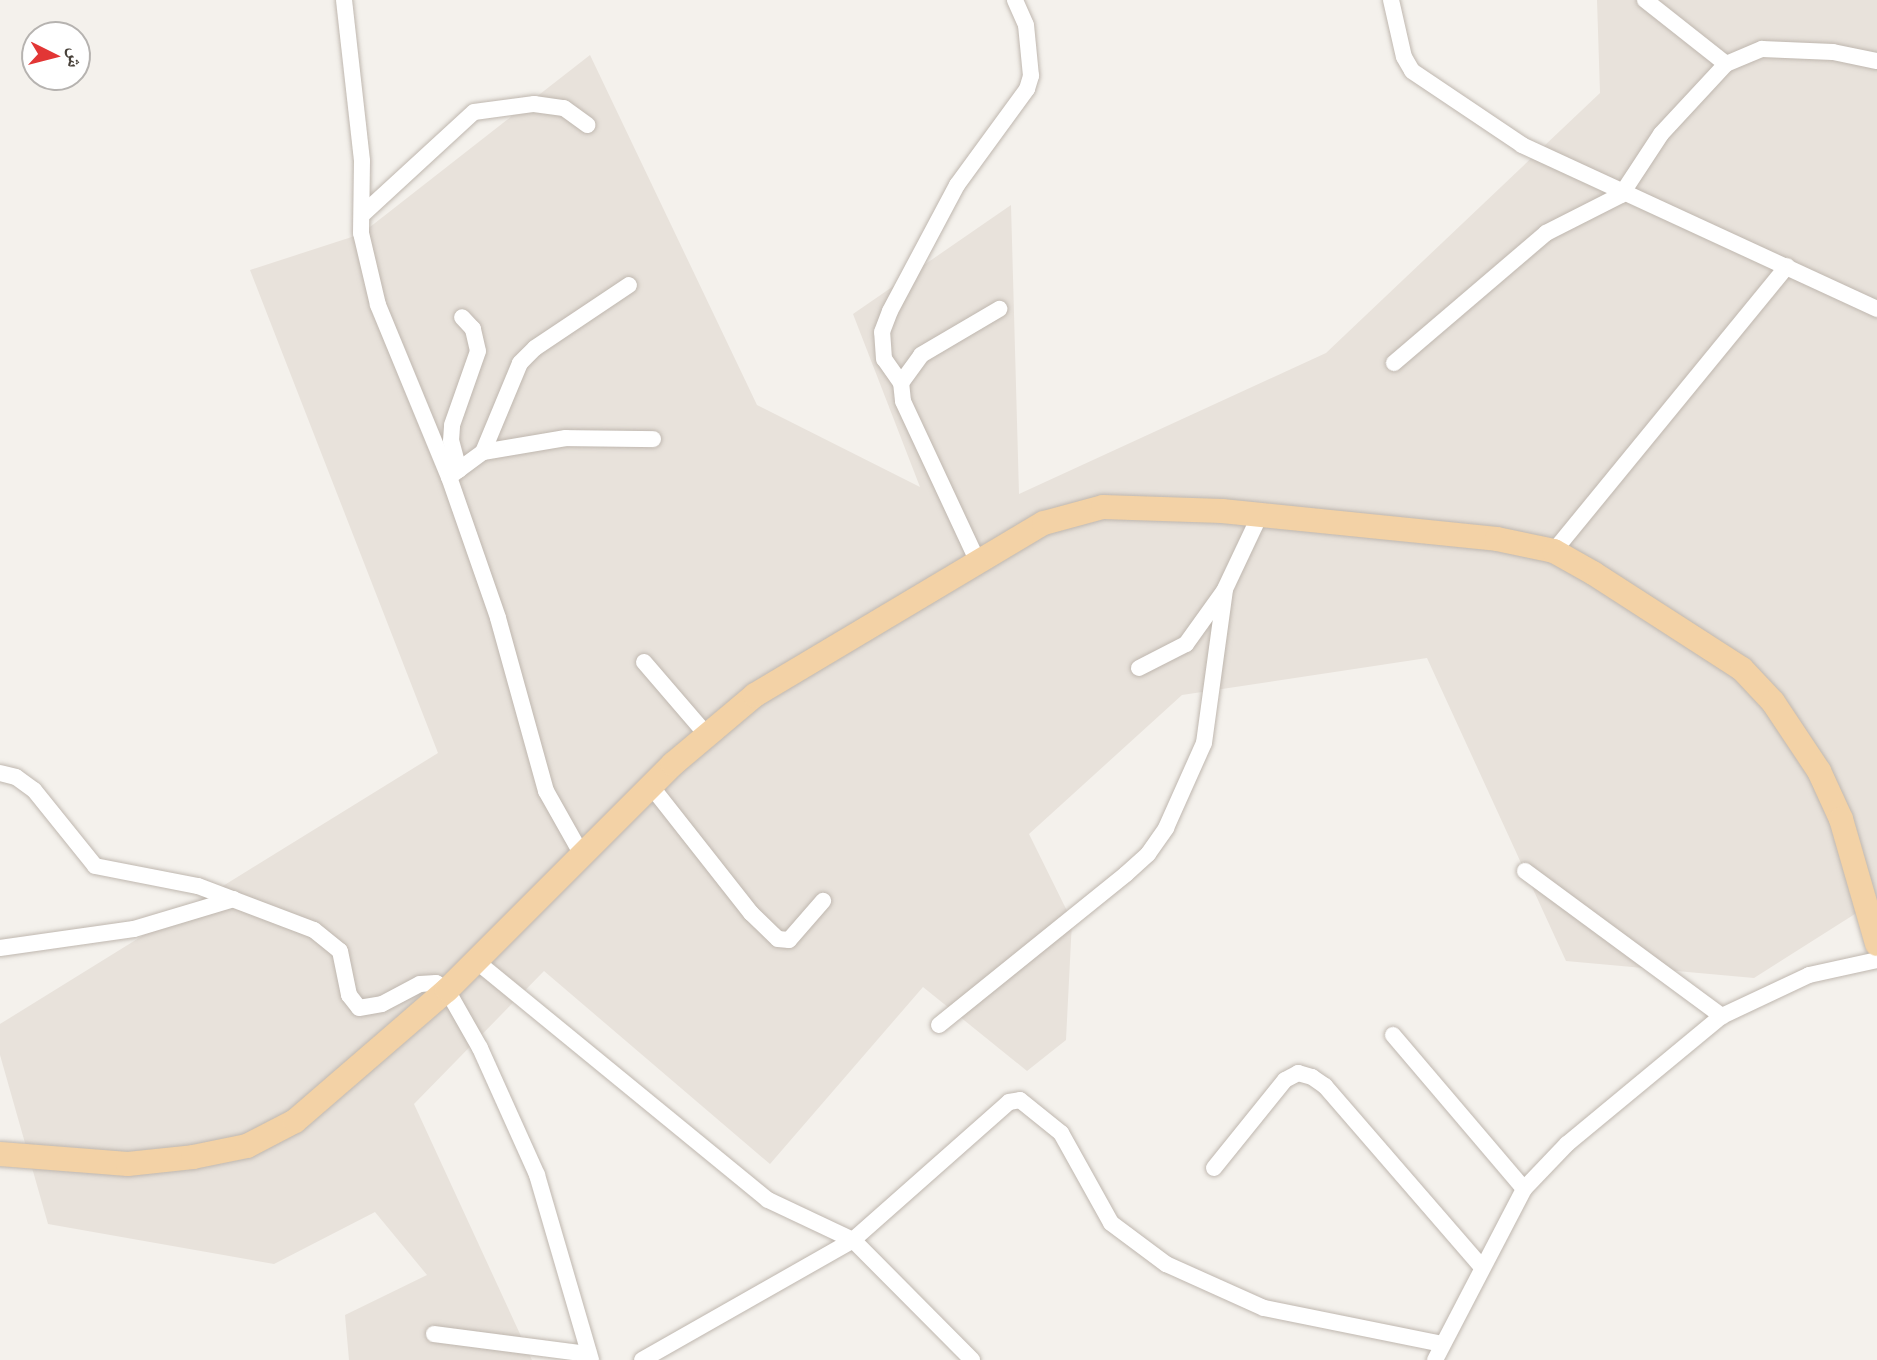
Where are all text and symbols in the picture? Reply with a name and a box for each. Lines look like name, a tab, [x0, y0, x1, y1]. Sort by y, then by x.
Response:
north arrow	[21, 21, 91, 91]
text: ش	[63, 47, 87, 69]

